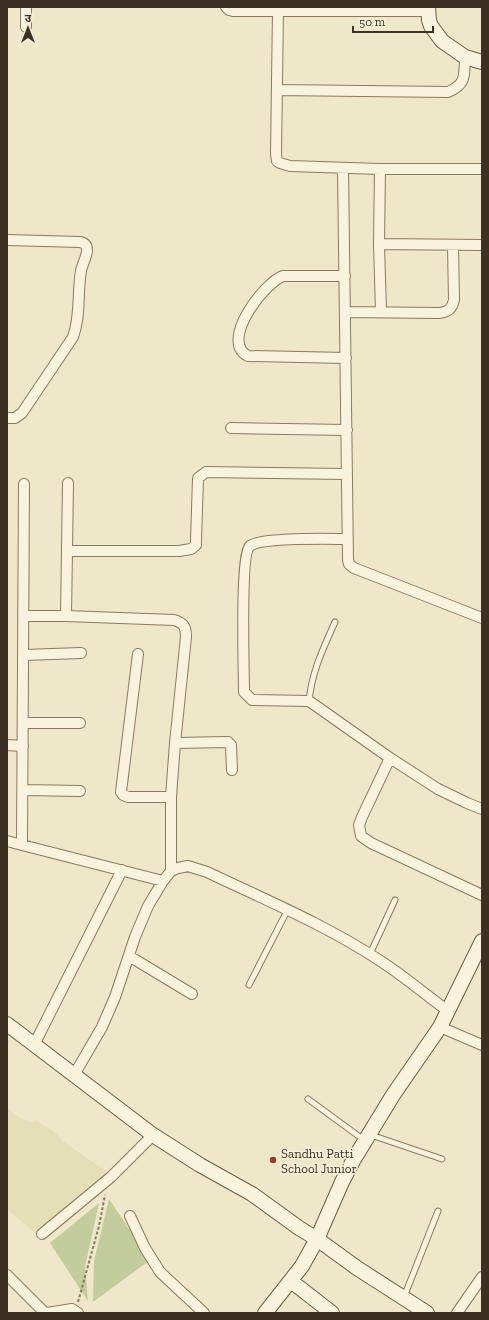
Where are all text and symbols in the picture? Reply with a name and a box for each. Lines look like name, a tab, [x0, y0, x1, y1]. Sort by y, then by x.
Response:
north arrow	[8, 8, 48, 48]
scale bar	[353, 8, 433, 34]
text: उ	[25, 12, 32, 25]
text: 50 m	[359, 15, 386, 29]
place label: Sandhu Patti School Junior	[281, 1146, 357, 1176]
marker: Sandhu Patti School Junior	[268, 1155, 278, 1165]

